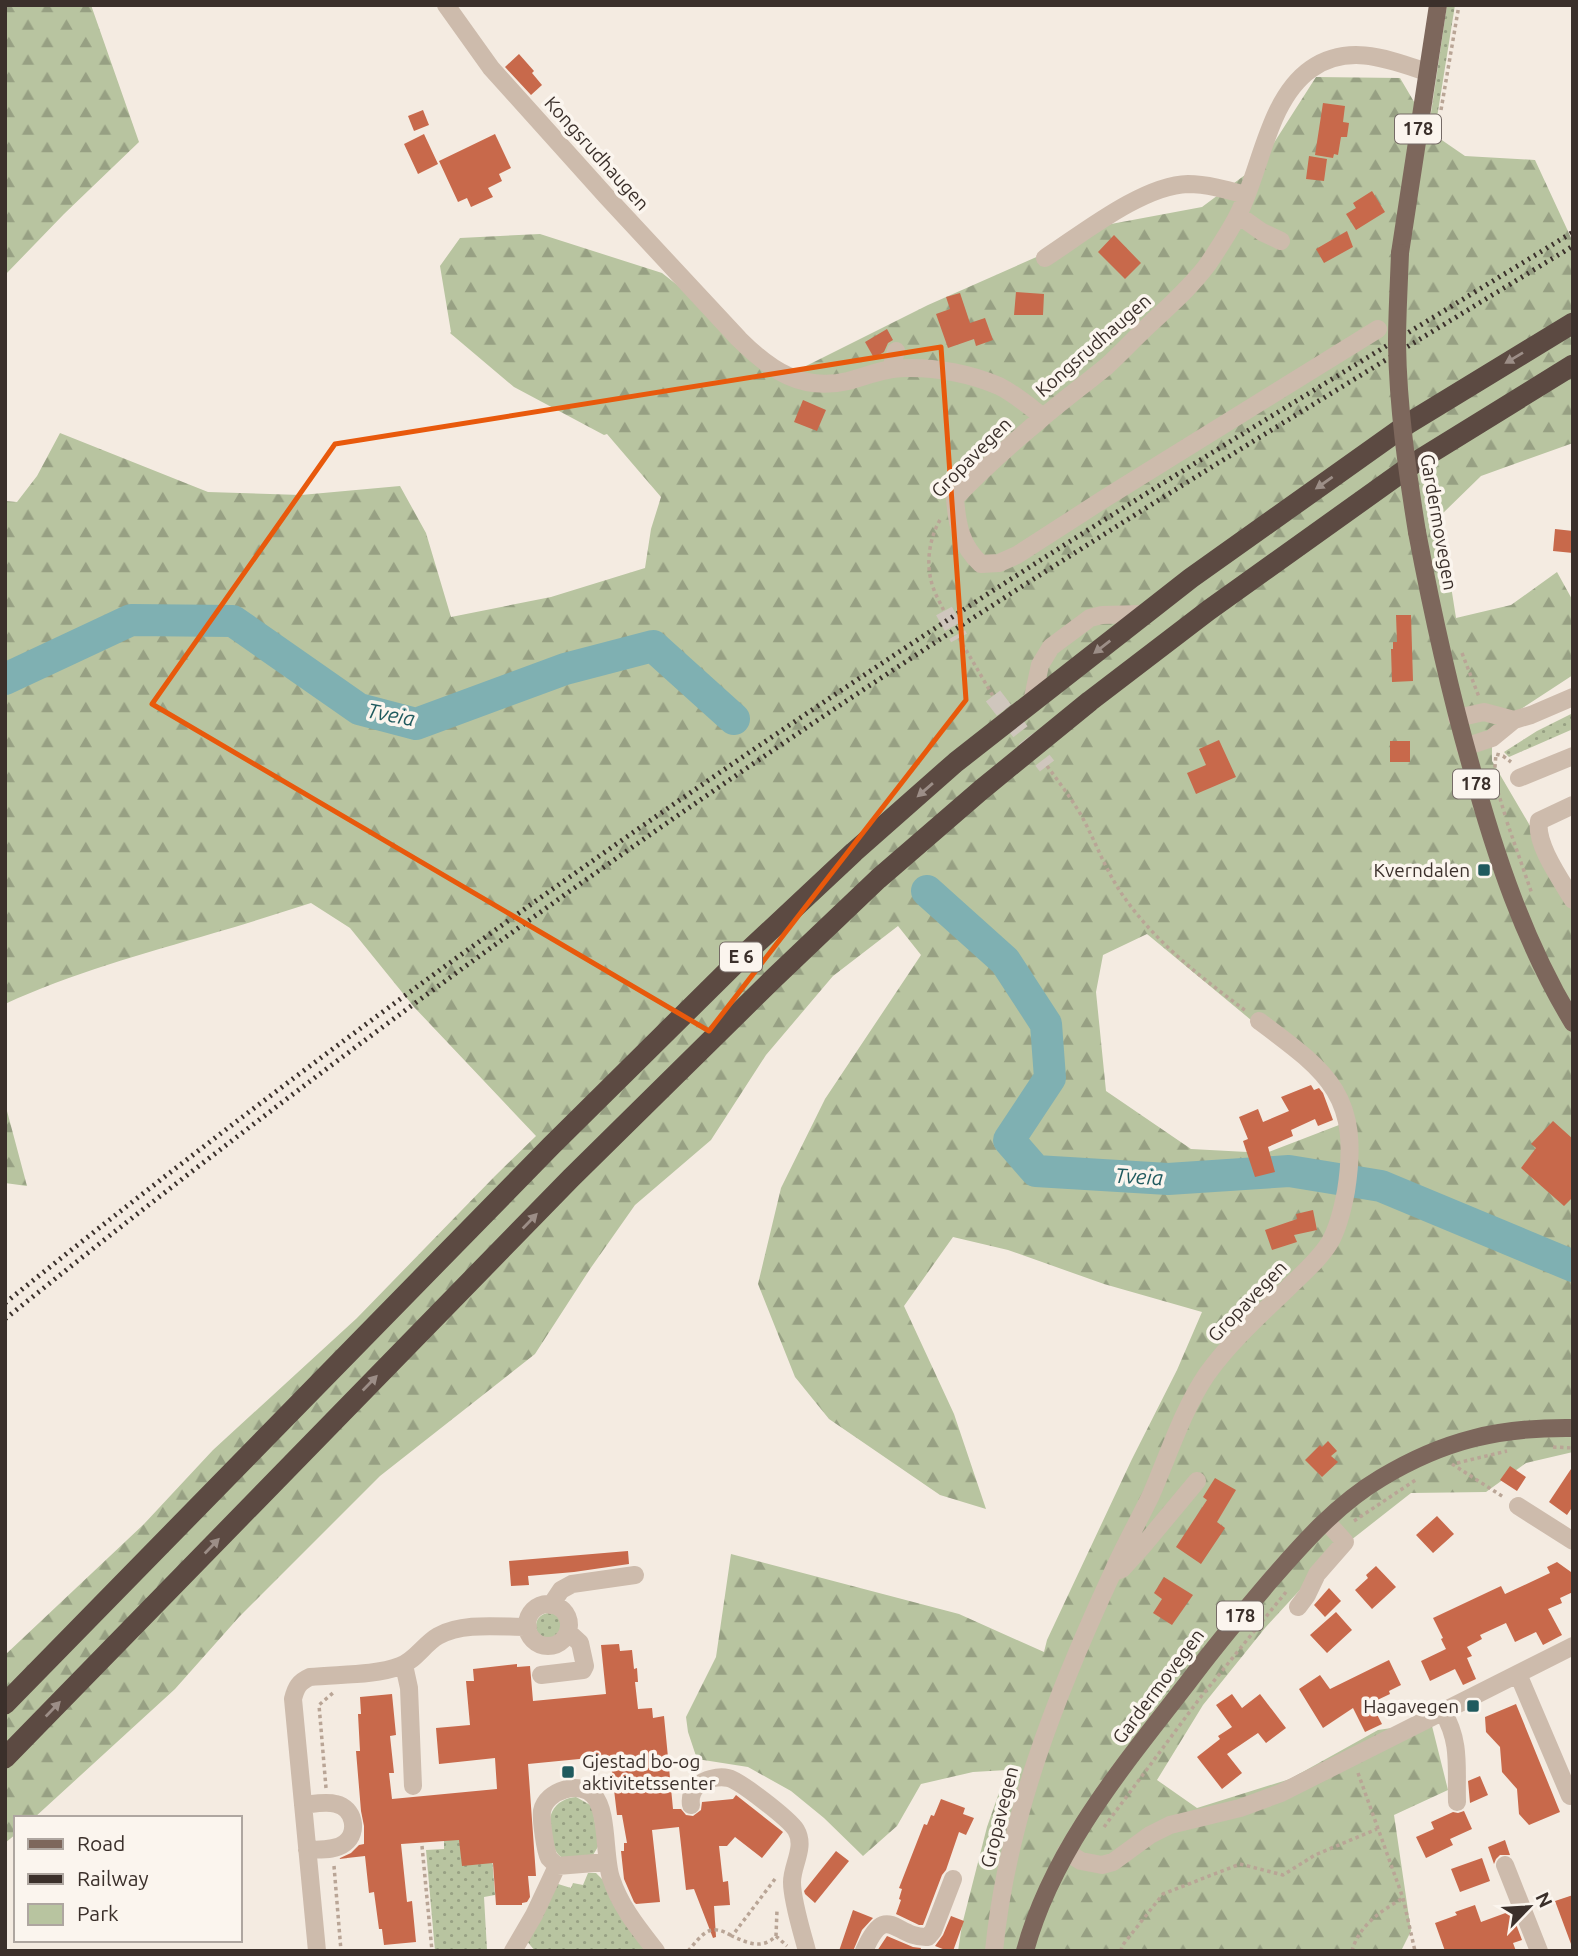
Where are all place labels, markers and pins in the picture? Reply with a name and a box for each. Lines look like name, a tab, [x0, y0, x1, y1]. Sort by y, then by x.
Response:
place label: Kverndalen	[1374, 859, 1470, 881]
marker: Kverndalen	[1476, 862, 1492, 878]
place label: Hagavegen	[1363, 1695, 1459, 1717]
marker: Hagavegen	[1465, 1698, 1481, 1714]
place label: Gjestad bo-og aktivitetssenter	[582, 1750, 716, 1794]
marker: Gjestad bo-og aktivitetssenter	[560, 1764, 576, 1780]

